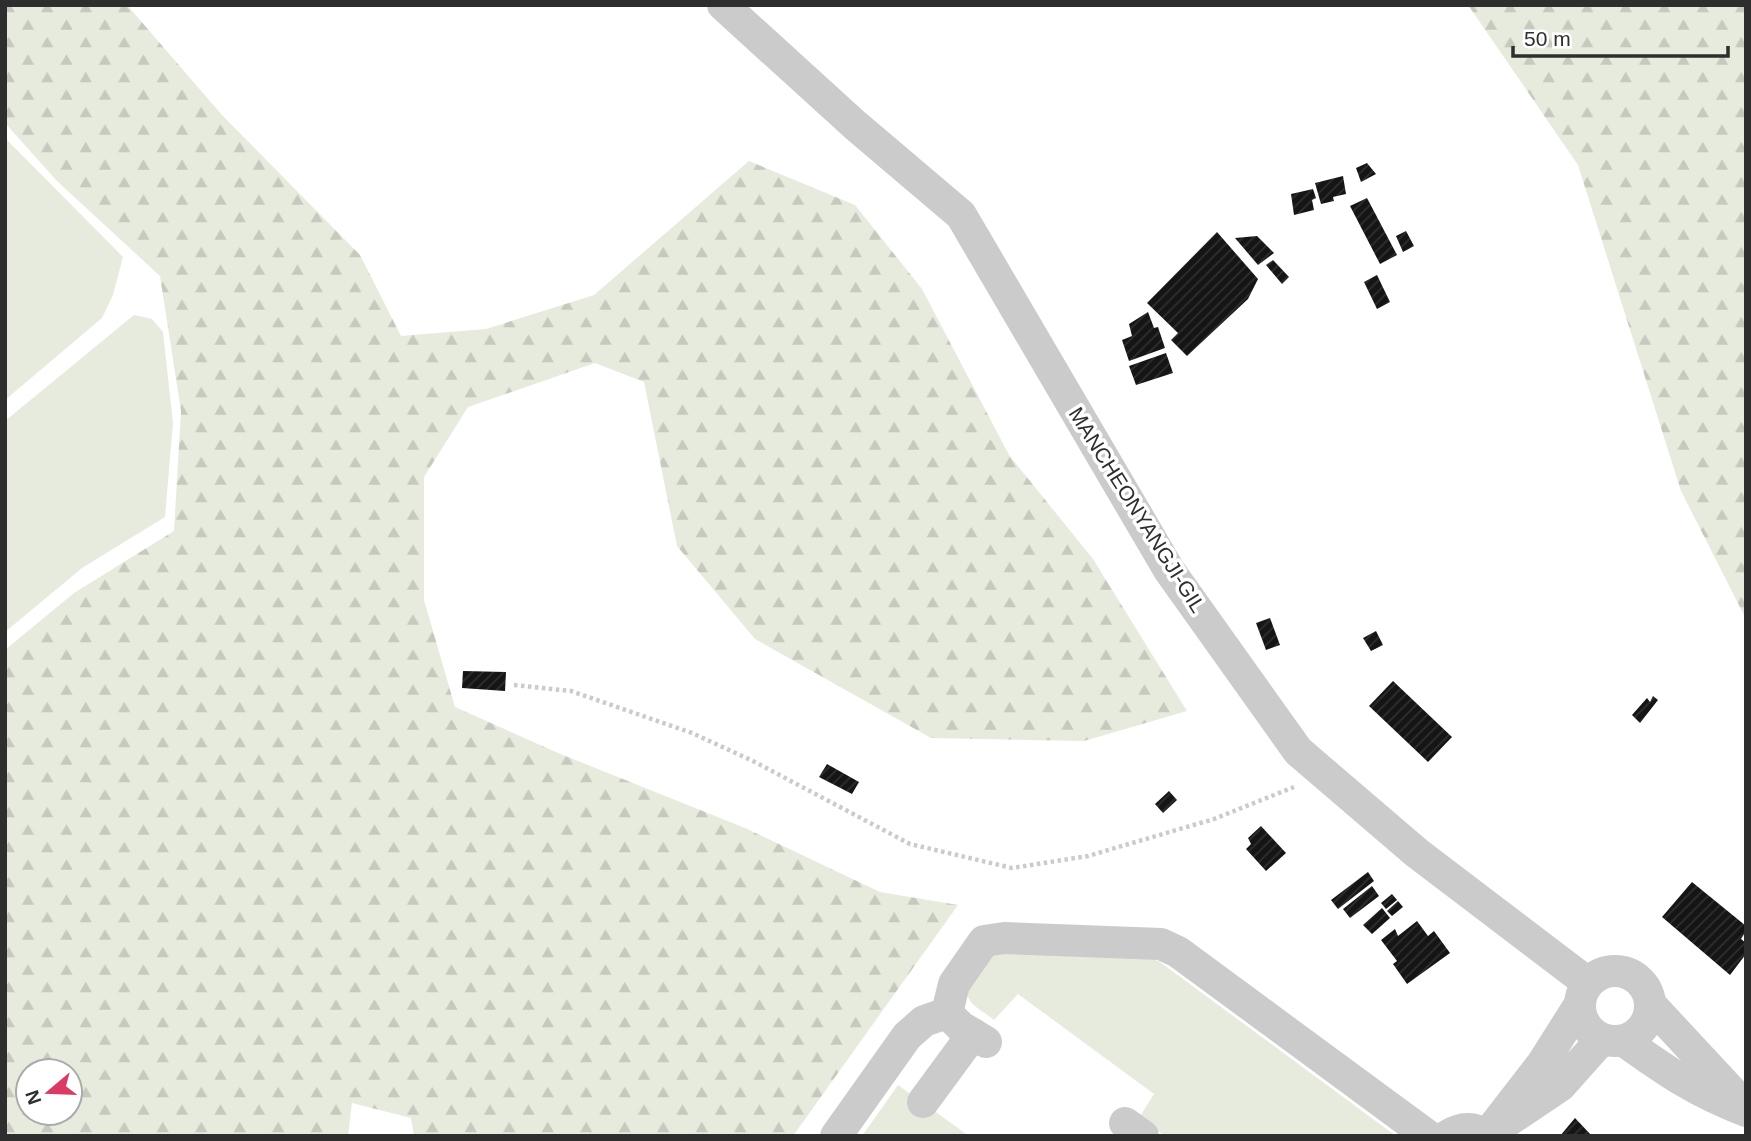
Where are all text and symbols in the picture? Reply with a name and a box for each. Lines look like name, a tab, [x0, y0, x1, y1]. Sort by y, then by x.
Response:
scale bar	[1513, 14, 1728, 58]
text: 50 m	[1524, 27, 1571, 50]
street label: MANCHEONYANGJI-GIL	[1065, 403, 1210, 617]
north arrow	[14, 1057, 84, 1127]
text: N	[21, 1087, 46, 1107]

